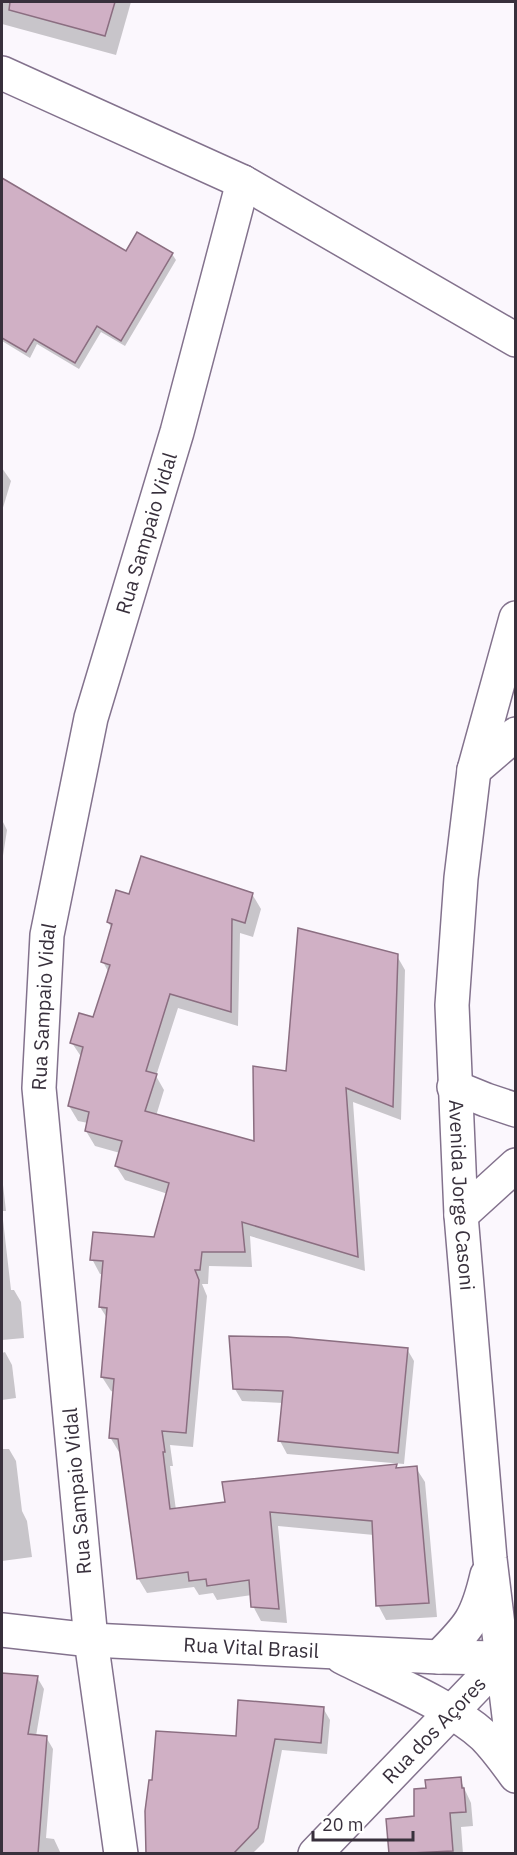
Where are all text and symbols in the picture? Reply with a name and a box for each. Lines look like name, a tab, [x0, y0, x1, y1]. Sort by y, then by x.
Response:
street label: Rua Sampaio Vidal	[109, 449, 183, 617]
street label: Rua Sampaio Vidal	[25, 920, 62, 1091]
street label: Avenida Jorge Casoni	[443, 1099, 481, 1292]
street label: Rua Sampaio Vidal	[56, 1406, 97, 1576]
street label: Rua Vital Brasil	[183, 1631, 320, 1664]
street label: Rua dos Açores	[376, 1670, 492, 1789]
scale bar	[313, 1804, 414, 1842]
text: 20 m	[322, 1813, 364, 1836]

